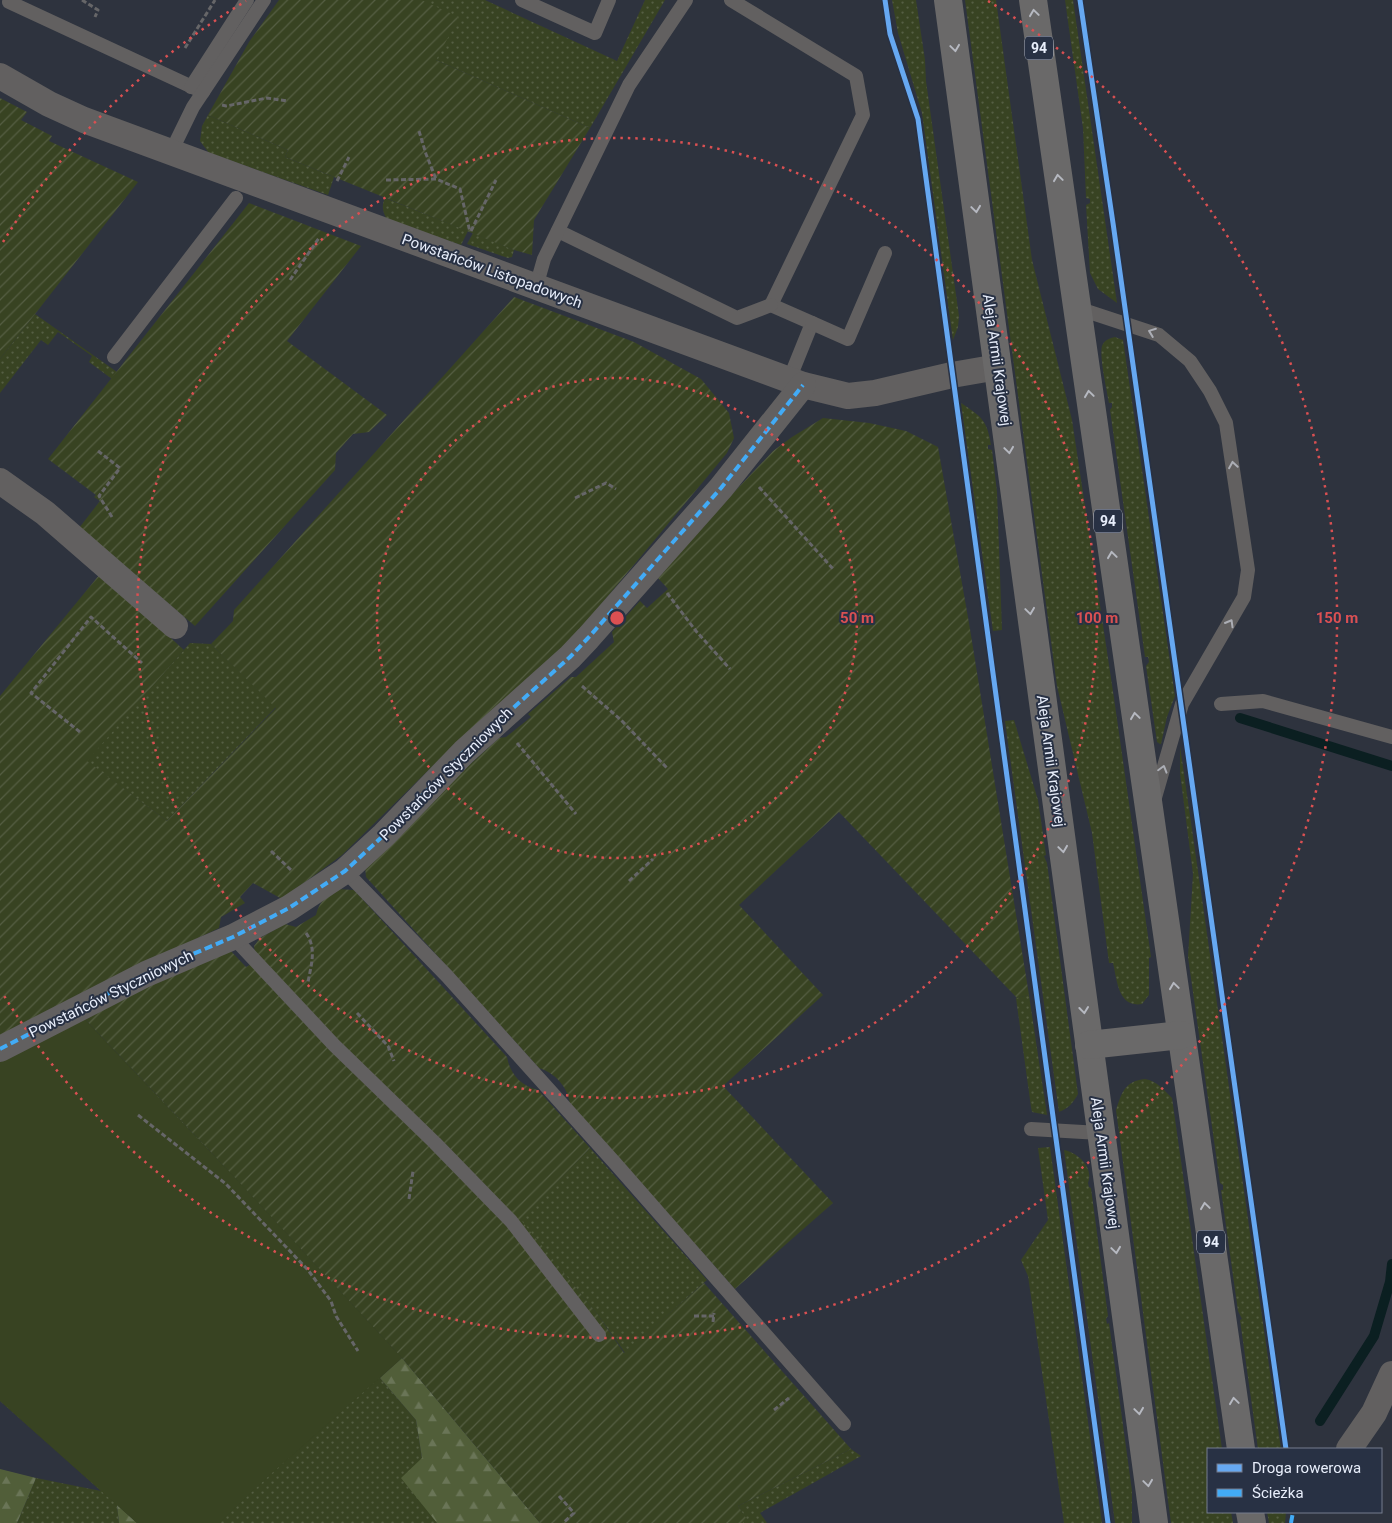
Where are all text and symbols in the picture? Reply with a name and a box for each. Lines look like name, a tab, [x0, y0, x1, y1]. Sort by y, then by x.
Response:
one-way arrow	[1030, 9, 1040, 18]
road number: 94	[1025, 36, 1053, 59]
one-way arrow	[949, 44, 959, 53]
one-way arrow	[1053, 174, 1064, 182]
one-way arrow	[971, 205, 981, 214]
street label: Powstańców Listopadowych	[399, 230, 585, 312]
street label: Aleja Armii Krajowej	[979, 293, 1015, 427]
one-way arrow	[1148, 328, 1157, 338]
one-way arrow	[1085, 390, 1095, 399]
one-way arrow	[1003, 446, 1014, 454]
one-way arrow	[1228, 461, 1238, 470]
road number: 94	[1094, 510, 1122, 532]
one-way arrow	[1108, 551, 1118, 559]
one-way arrow	[1025, 607, 1035, 615]
centre of rings	[608, 609, 626, 627]
text: 50 m	[840, 609, 874, 627]
text: 100 m	[1076, 609, 1118, 627]
text: 150 m	[1316, 609, 1358, 627]
one-way arrow	[1224, 619, 1234, 628]
street label: Aleja Armii Krajowej	[1033, 694, 1069, 828]
street label: Powstańców Styczniowych	[376, 704, 516, 844]
one-way arrow	[1131, 712, 1141, 720]
one-way arrow	[1157, 765, 1168, 774]
one-way arrow	[1057, 845, 1068, 853]
street label: Powstańców Styczniowych	[26, 946, 196, 1042]
one-way arrow	[1170, 982, 1180, 991]
one-way arrow	[1079, 1006, 1089, 1014]
street label: Aleja Armii Krajowej	[1087, 1096, 1123, 1230]
one-way arrow	[1201, 1201, 1211, 1210]
road number: 94	[1197, 1230, 1225, 1254]
one-way arrow	[1111, 1245, 1121, 1254]
one-way arrow	[1229, 1397, 1240, 1405]
one-way arrow	[1133, 1406, 1143, 1415]
legend	[1207, 1448, 1382, 1513]
text: Droga rowerowa	[1252, 1459, 1361, 1477]
one-way arrow	[1143, 1479, 1153, 1487]
text: Ścieżka	[1252, 1484, 1304, 1502]

